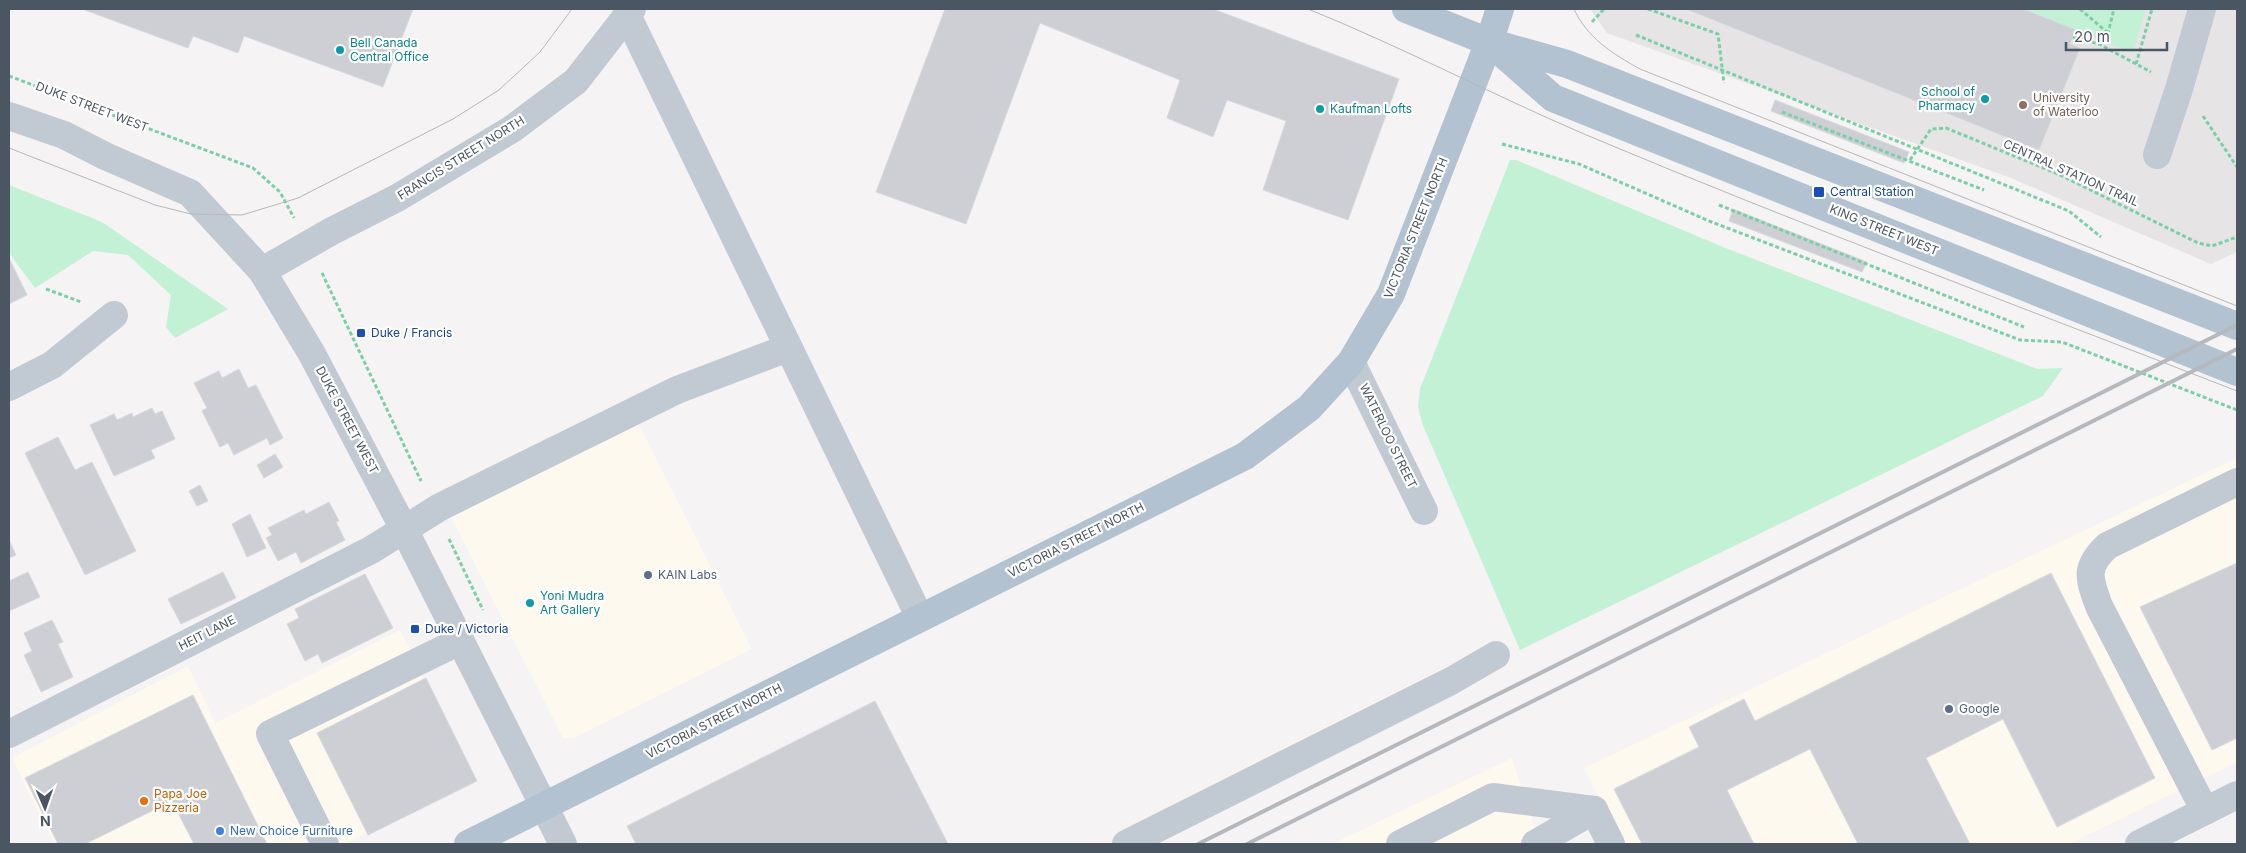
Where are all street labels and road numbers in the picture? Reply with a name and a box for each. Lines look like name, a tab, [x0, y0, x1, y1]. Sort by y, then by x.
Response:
street label: DUKE STREET WEST	[34, 78, 151, 135]
street label: FRANCIS STREET NORTH	[395, 112, 527, 203]
street label: CENTRAL STATION TRAIL	[2001, 136, 2142, 209]
street label: VICTORIA STREET NORTH	[1380, 155, 1451, 301]
street label: KING STREET WEST	[1828, 201, 1941, 258]
street label: DUKE STREET WEST	[313, 364, 382, 476]
street label: WATERLOO STREET	[1357, 381, 1420, 491]
street label: VICTORIA STREET NORTH	[1005, 499, 1146, 580]
street label: HEIT LANE	[176, 612, 238, 653]
street label: VICTORIA STREET NORTH	[643, 680, 784, 761]

